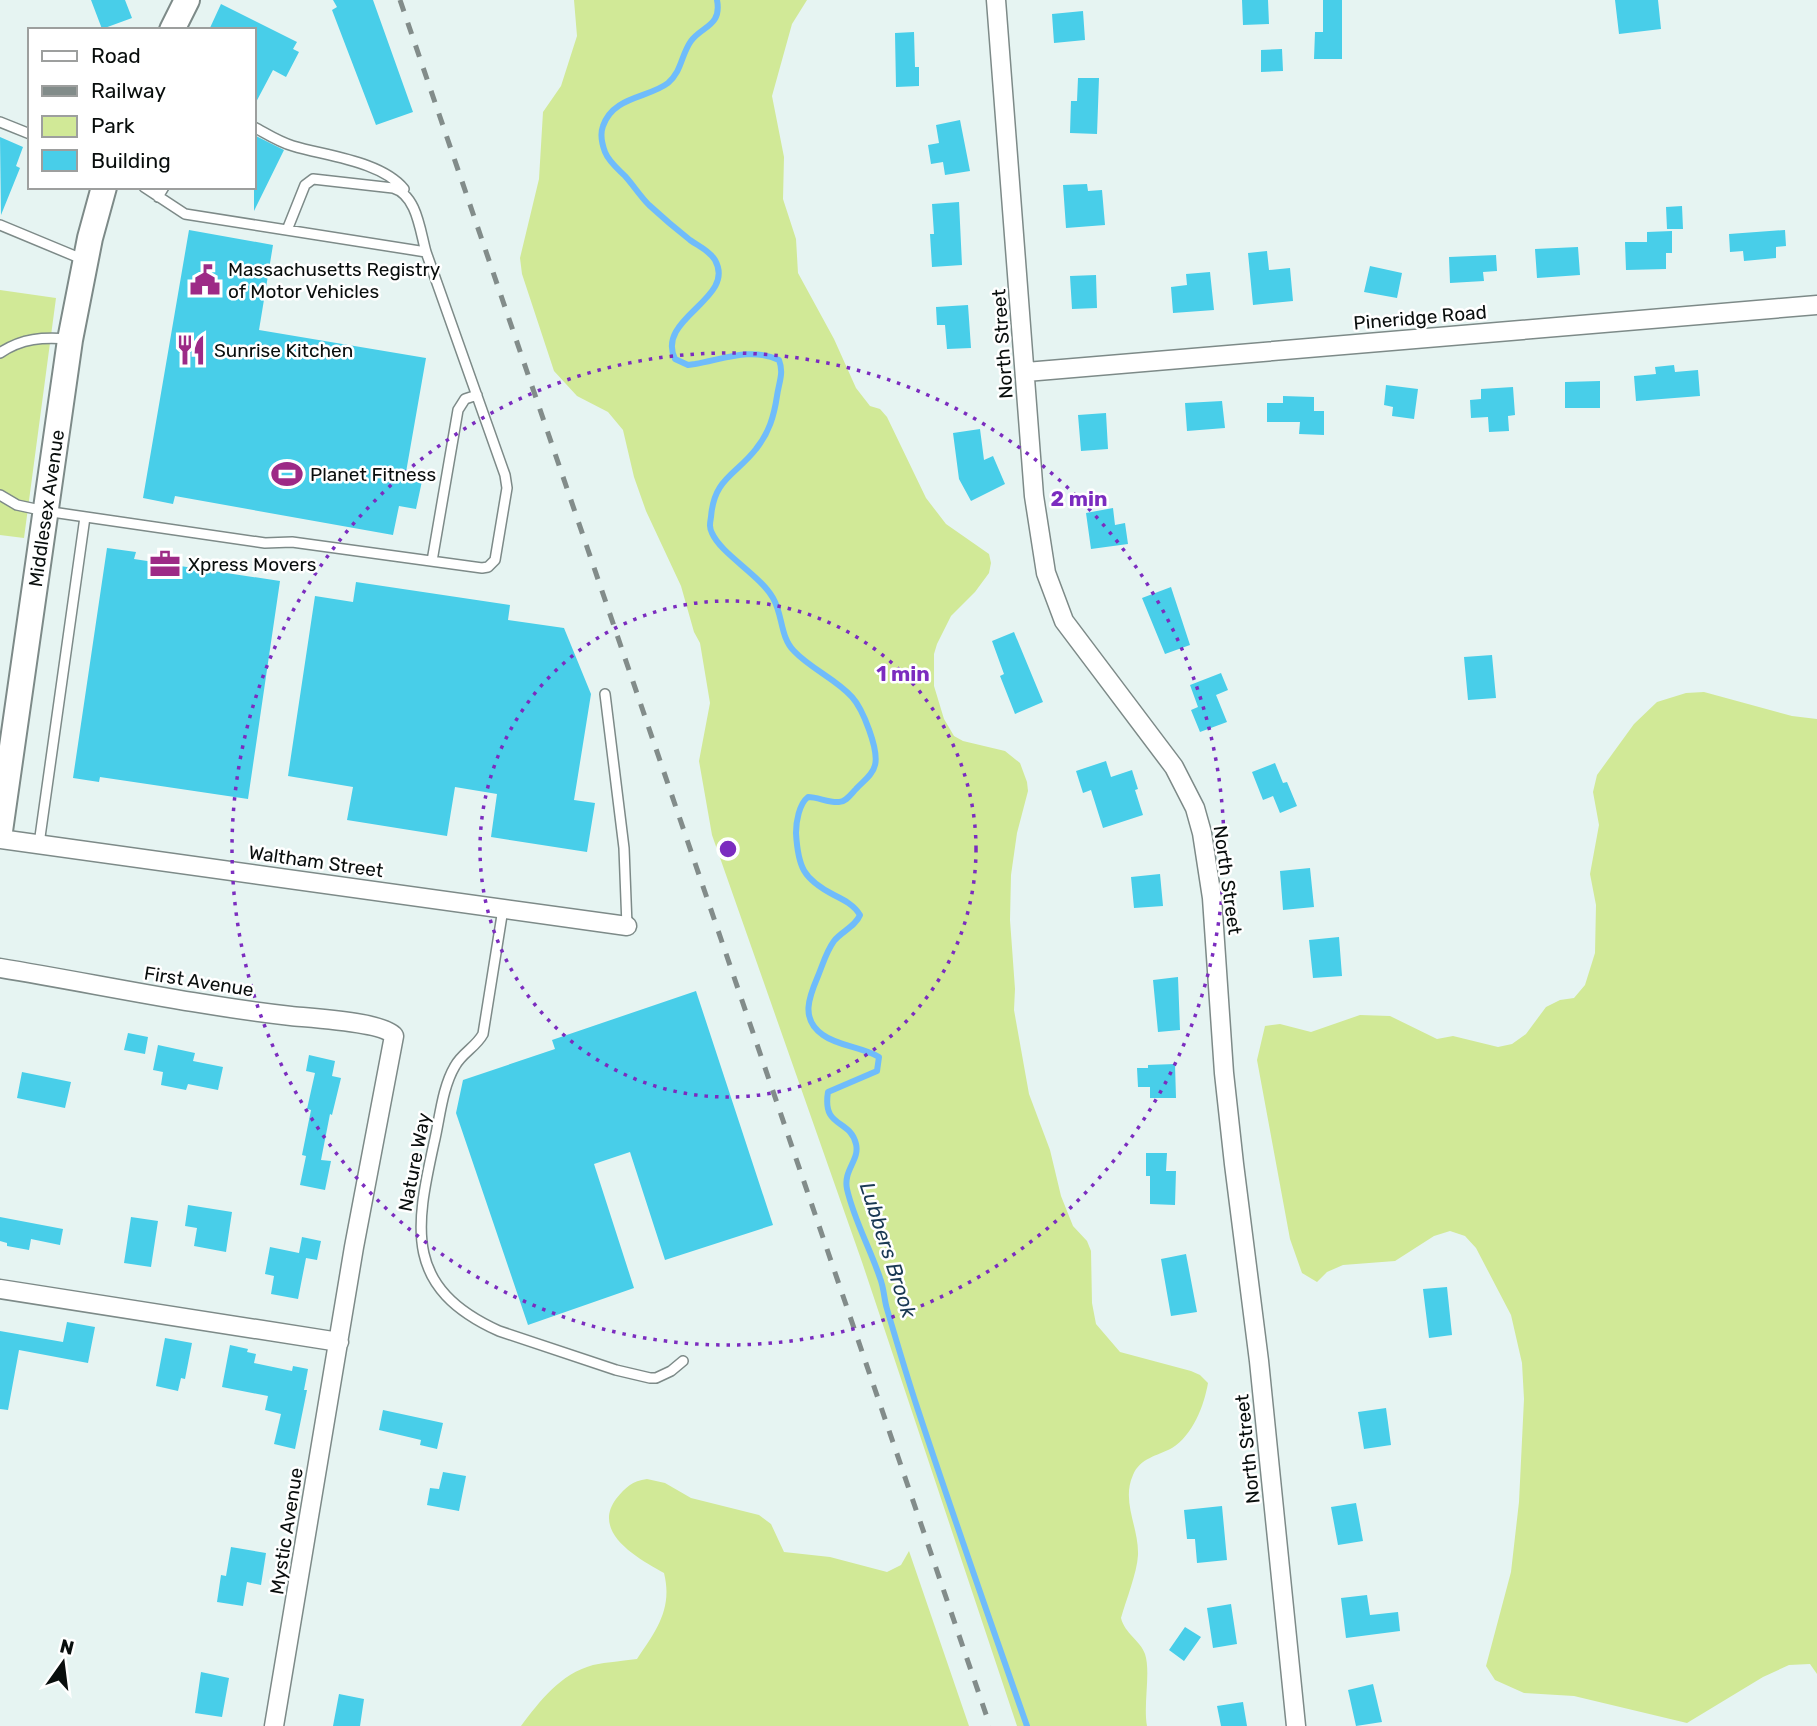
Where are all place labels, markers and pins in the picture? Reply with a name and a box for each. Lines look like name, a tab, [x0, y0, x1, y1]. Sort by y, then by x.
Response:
place label: Massachusetts Registry of Motor Vehicles	[228, 258, 440, 303]
public building icon: Massachusetts Registry of Motor Vehicles	[188, 263, 222, 297]
restaurant icon: Sunrise Kitchen	[174, 333, 208, 367]
place label: Sunrise Kitchen	[214, 339, 353, 362]
sports icon: Planet Fitness	[270, 457, 304, 491]
place label: Planet Fitness	[310, 463, 436, 486]
office icon: Xpress Movers	[148, 547, 182, 581]
place label: Xpress Movers	[188, 553, 316, 576]
centre of rings	[716, 837, 740, 861]

